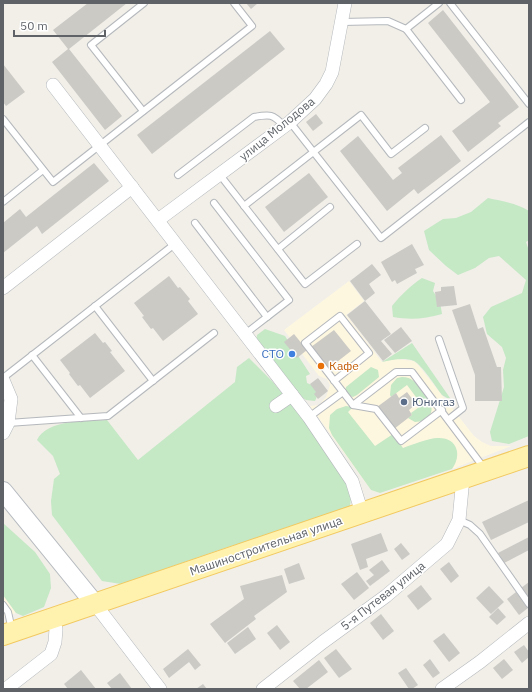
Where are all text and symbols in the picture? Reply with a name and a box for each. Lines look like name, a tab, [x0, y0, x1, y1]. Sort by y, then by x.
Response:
scale bar	[14, 12, 105, 38]
text: 50 m	[20, 18, 48, 33]
street label: улица Молодова	[236, 93, 318, 164]
place label: СТО	[261, 346, 284, 361]
marker: СТО	[287, 349, 297, 359]
place label: Кафе	[329, 358, 359, 373]
marker: Кафе	[316, 361, 326, 371]
place label: Юнигаз	[412, 394, 455, 409]
marker: Юнигаз	[399, 397, 409, 407]
street label: Машиностроительная улица	[188, 512, 345, 579]
street label: 5-я Путевая улица	[337, 558, 428, 633]

